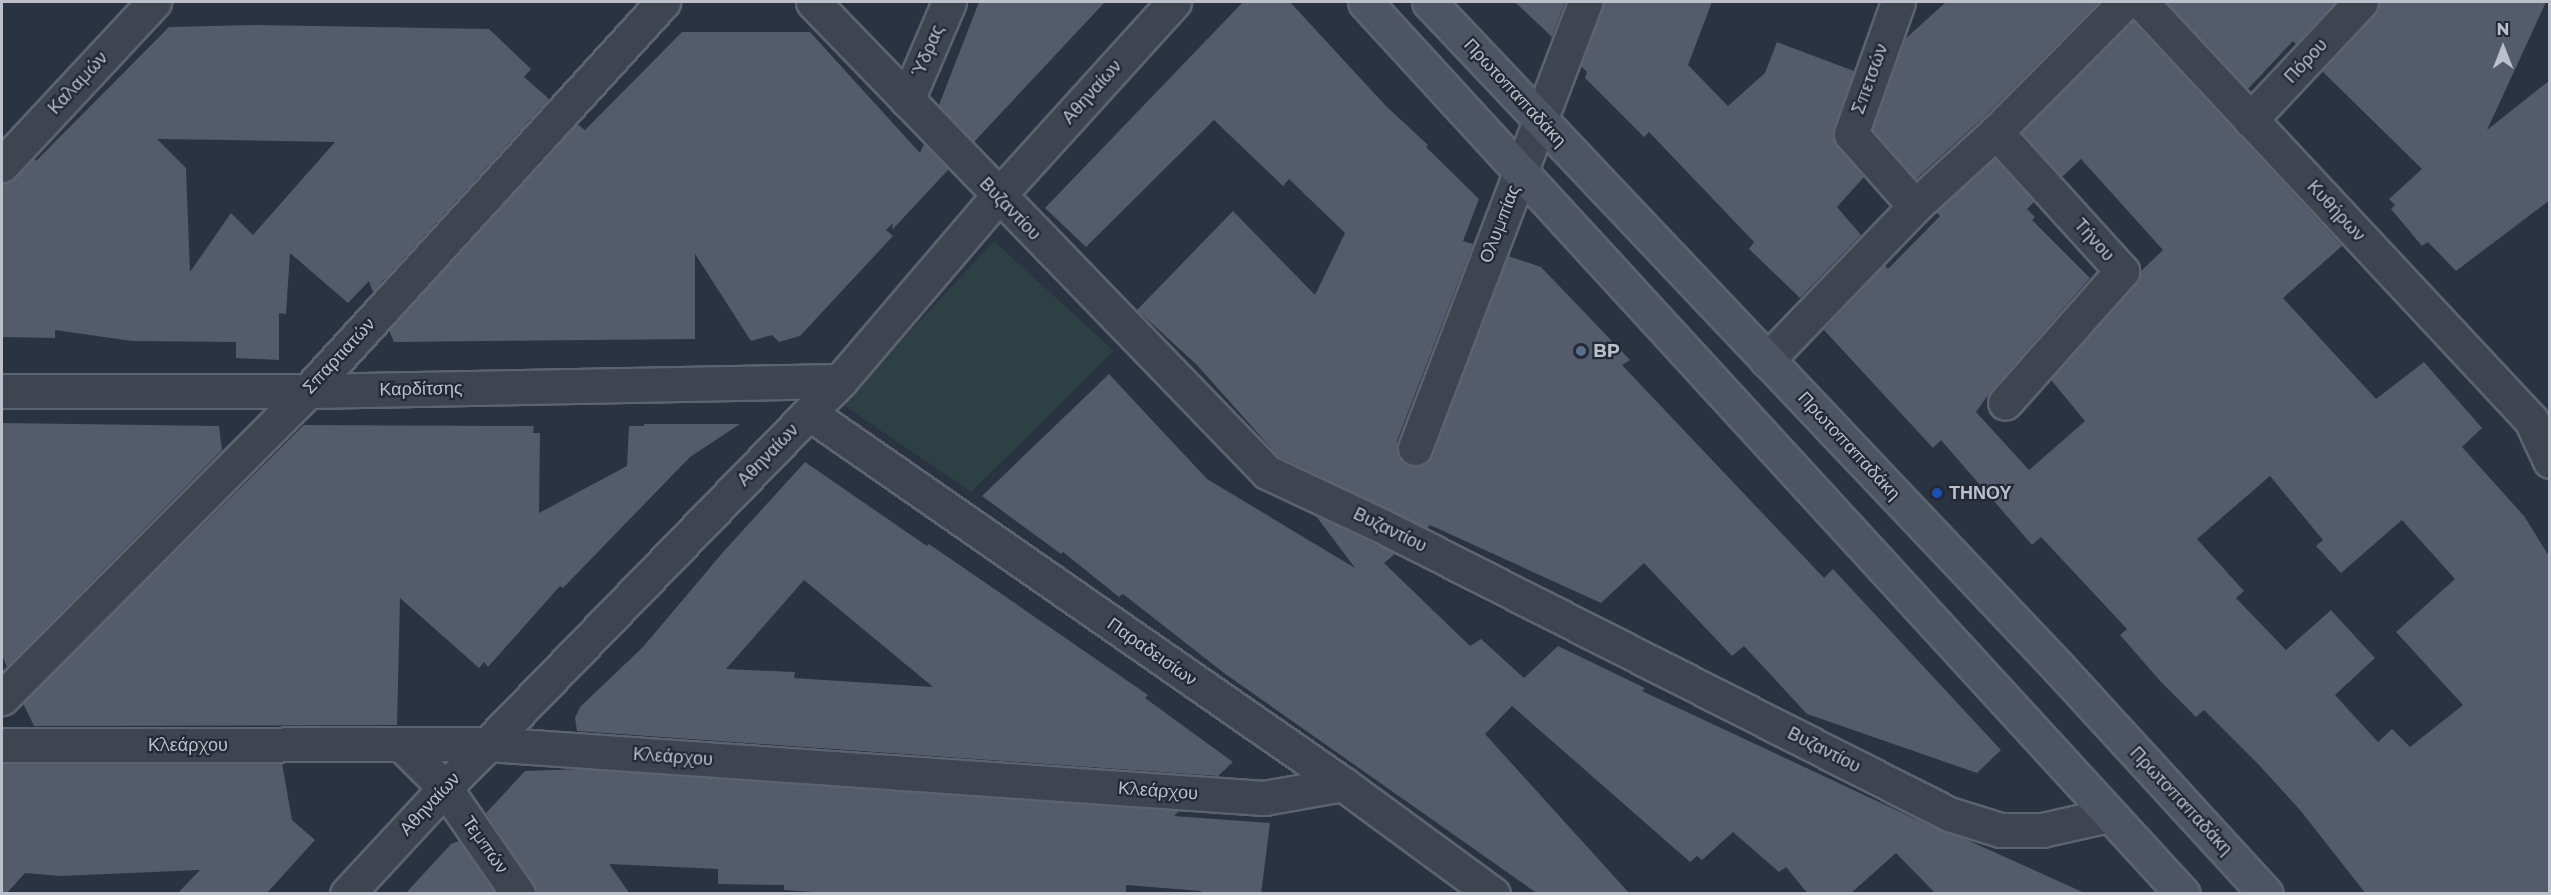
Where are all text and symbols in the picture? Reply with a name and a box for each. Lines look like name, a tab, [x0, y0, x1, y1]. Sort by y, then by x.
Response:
north arrow	[2473, 18, 2533, 78]
text: N	[2497, 20, 2509, 39]
street label: Ύδρας	[907, 22, 949, 80]
street label: Πρωτοπαπαδάκη	[1459, 34, 1571, 152]
street label: Πόρου	[2280, 34, 2332, 88]
street label: Σπετσών	[1847, 41, 1893, 117]
street label: Καλαμών	[44, 47, 112, 119]
street label: Αθηναίων	[1058, 56, 1126, 128]
street label: Βυζαντίου	[975, 173, 1045, 245]
street label: Κυθήρων	[2302, 176, 2370, 246]
street label: Ολυμπίας	[1475, 182, 1525, 266]
street label: Τήνου	[2069, 214, 2119, 266]
street label: Σπαρτιατών	[298, 314, 380, 398]
place label: BP	[1593, 340, 1620, 362]
marker: BP	[1574, 344, 1588, 358]
street label: Καρδίτσης	[379, 377, 463, 401]
street label: Πρωτοπαπαδάκη	[1793, 387, 1905, 505]
street label: Αθηναίων	[733, 419, 803, 491]
place label: ΤΗΝΟΥ	[1949, 482, 2011, 504]
marker: ΤΗΝΟΥ	[1930, 486, 1944, 500]
street label: Βυζαντίου	[1350, 503, 1430, 557]
street label: Παραδεισίων	[1103, 613, 1201, 691]
street label: Βυζαντίου	[1784, 722, 1864, 778]
street label: Κλεάρχου	[148, 734, 228, 756]
street label: Πρωτοπαπαδάκη	[2125, 742, 2237, 860]
street label: Κλεάρχου	[632, 743, 714, 771]
street label: Αθηναίων	[395, 768, 465, 840]
street label: Κλεάρχου	[1117, 777, 1199, 805]
street label: Τεμπών	[457, 812, 513, 878]

